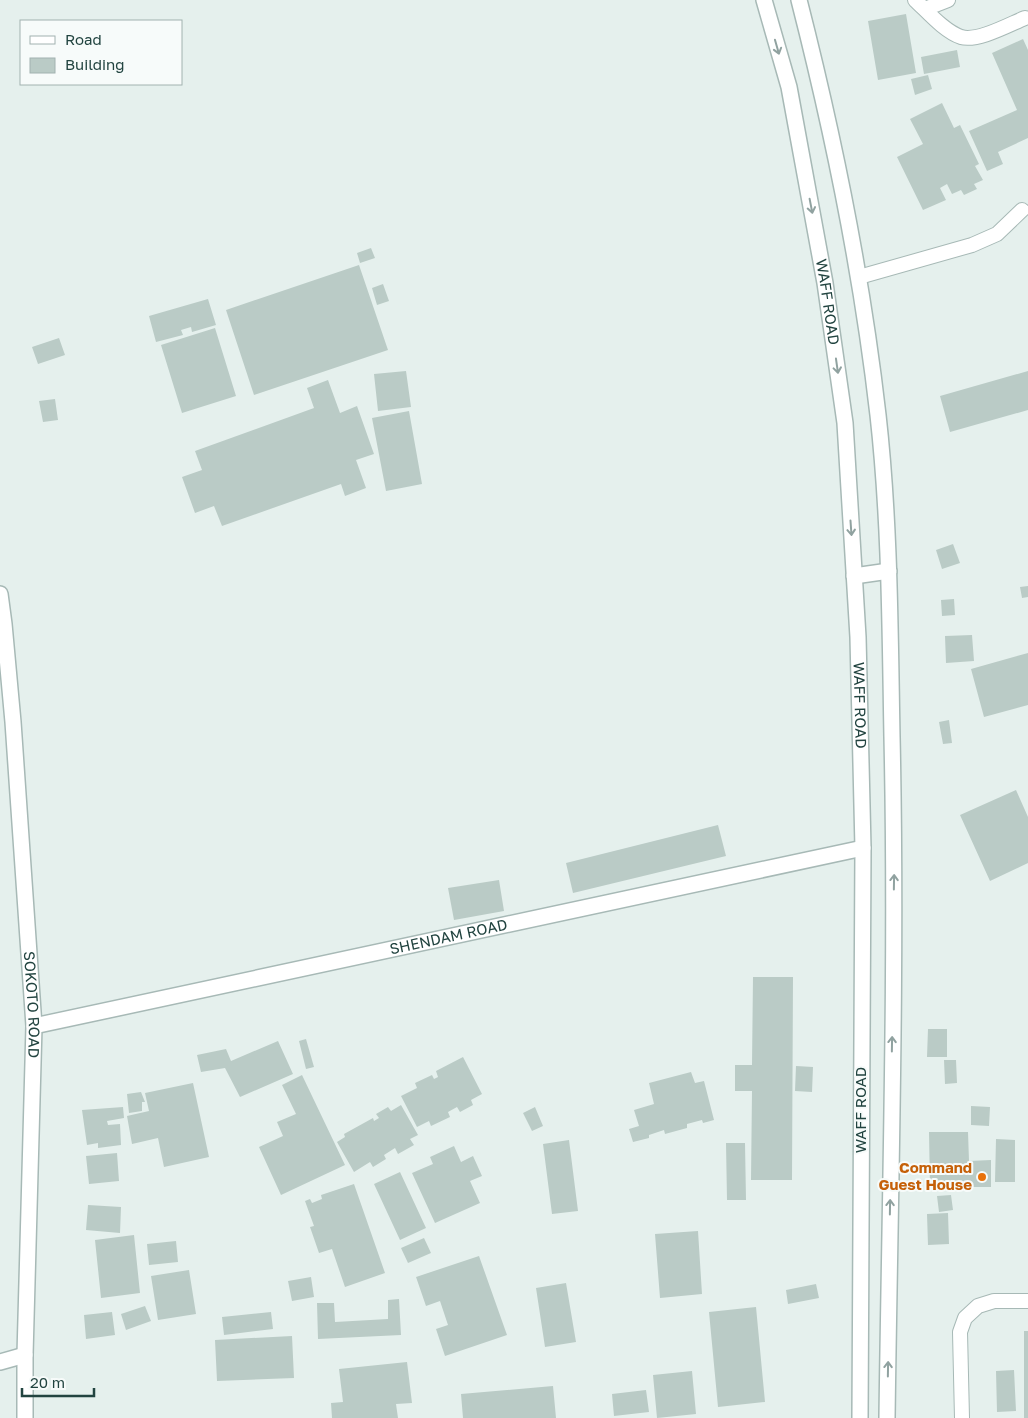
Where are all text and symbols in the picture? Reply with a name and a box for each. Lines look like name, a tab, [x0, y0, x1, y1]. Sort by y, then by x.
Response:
legend	[20, 20, 182, 85]
text: Road	[65, 30, 102, 48]
one-way arrow	[773, 38, 783, 54]
text: Building	[65, 55, 125, 73]
one-way arrow	[806, 197, 816, 213]
street label: WAFF ROAD	[813, 257, 844, 346]
one-way arrow	[832, 358, 842, 374]
one-way arrow	[847, 520, 856, 536]
street label: WAFF ROAD	[851, 662, 871, 749]
one-way arrow	[889, 874, 899, 890]
street label: SHENDAM ROAD	[388, 915, 509, 957]
street label: SOKOTO ROAD	[21, 951, 44, 1058]
one-way arrow	[887, 1037, 897, 1053]
street label: WAFF ROAD	[851, 1067, 869, 1153]
place label: Command Guest House	[879, 1158, 972, 1193]
marker: Command Guest House	[976, 1171, 988, 1183]
one-way arrow	[885, 1199, 895, 1216]
one-way arrow	[883, 1362, 893, 1378]
scale bar	[22, 1366, 95, 1398]
text: 20 m	[30, 1373, 65, 1391]

